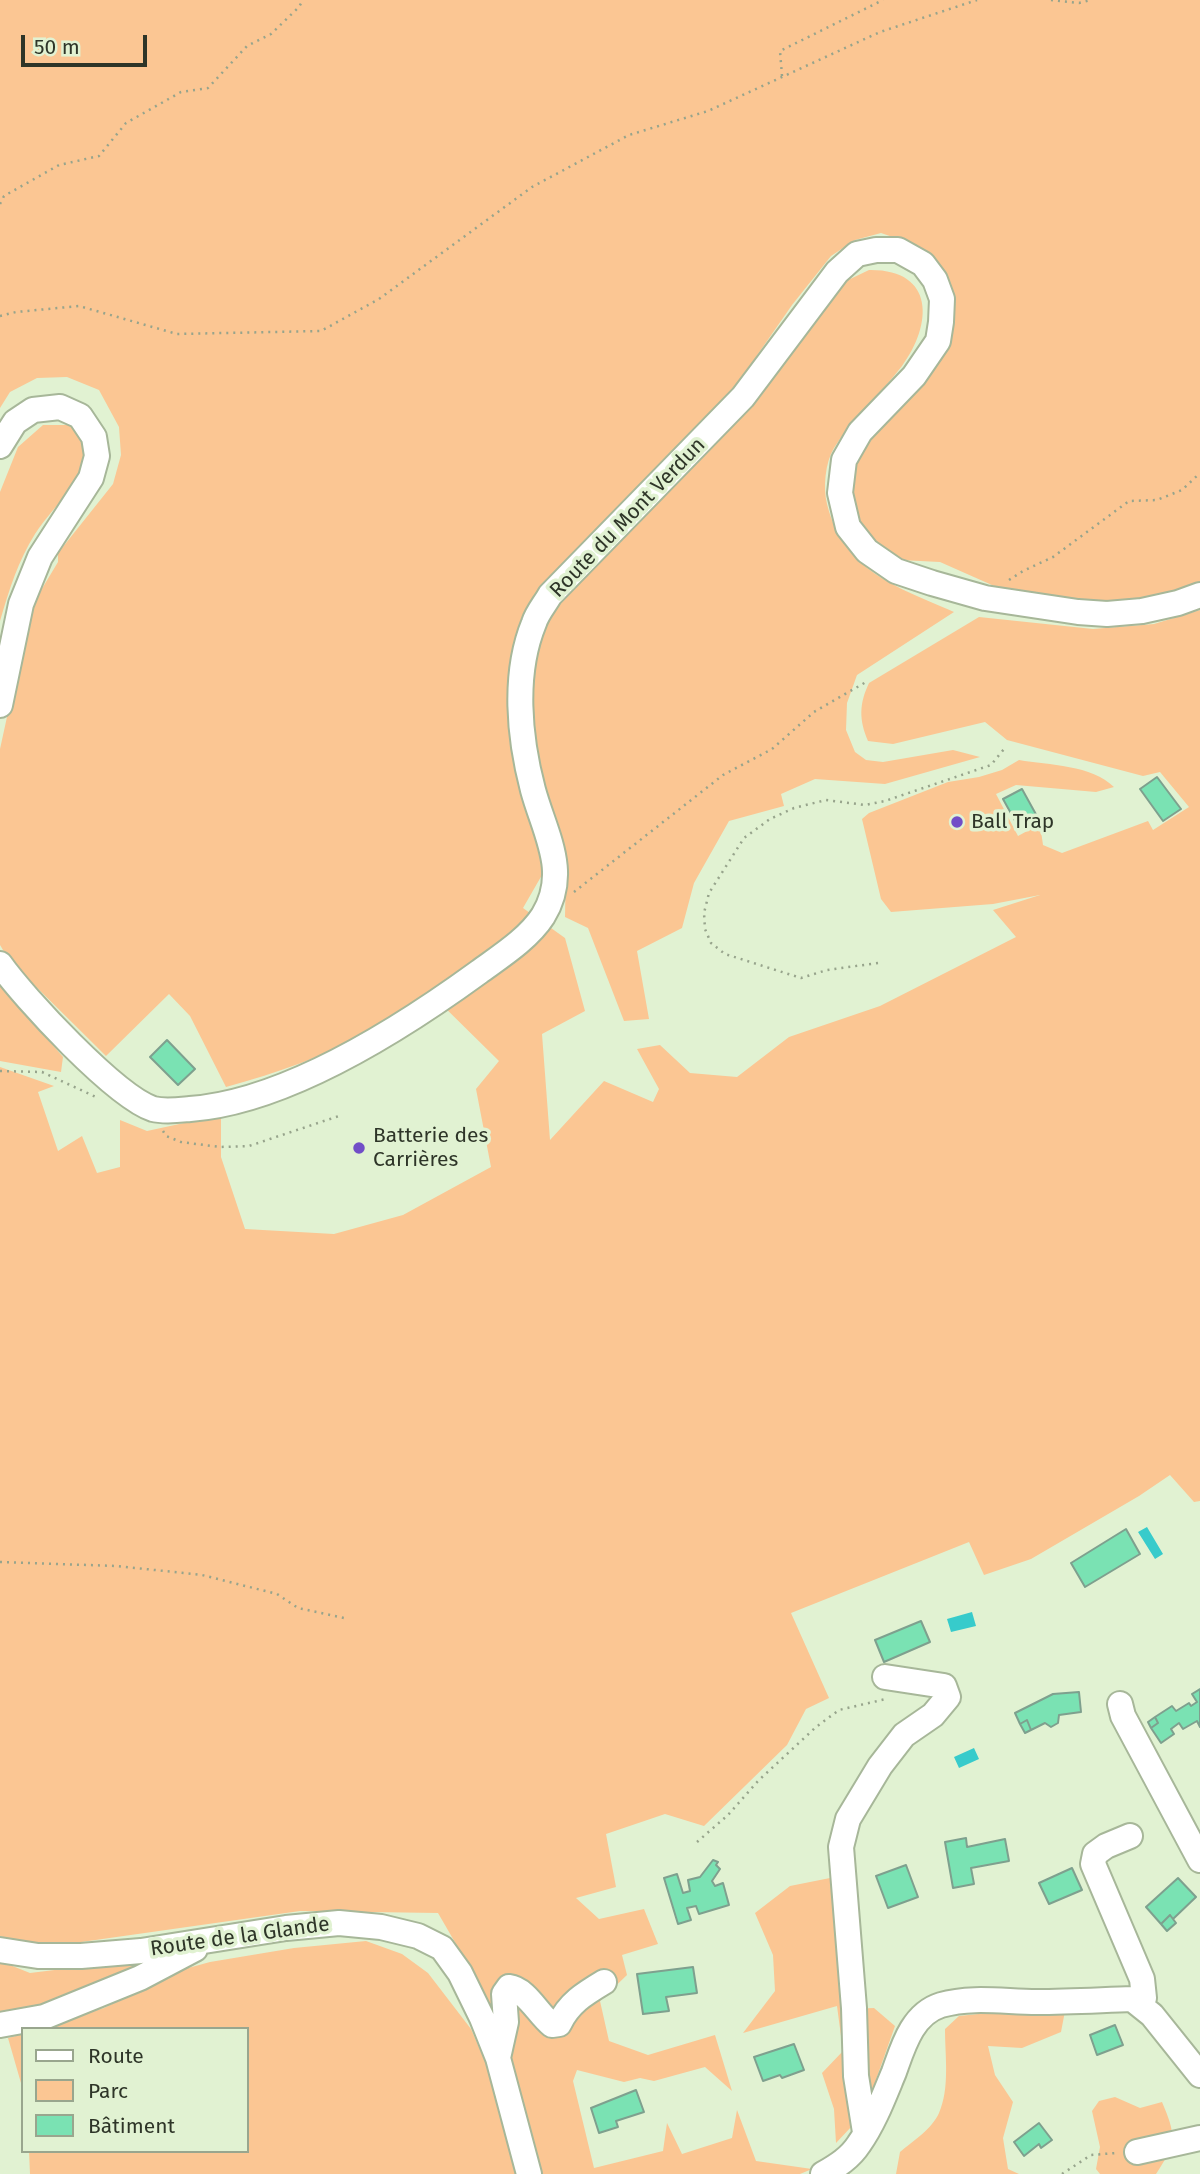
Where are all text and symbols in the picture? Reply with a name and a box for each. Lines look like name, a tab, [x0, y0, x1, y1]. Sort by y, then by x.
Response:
scale bar	[24, 21, 150, 65]
text: 50 m	[34, 34, 80, 60]
street label: Route du Mont Verdun	[545, 433, 711, 603]
place label: Ball Trap	[971, 809, 1054, 835]
marker: Ball Trap	[949, 814, 965, 830]
place label: Batterie des Carrières	[373, 1123, 488, 1173]
marker: Batterie des Carrières	[351, 1140, 367, 1156]
street label: Route de la Glande	[149, 1912, 331, 1962]
legend	[21, 2027, 248, 2153]
text: Route	[88, 2043, 144, 2069]
text: Parc	[88, 2078, 128, 2104]
text: Bâtiment	[88, 2113, 175, 2139]

